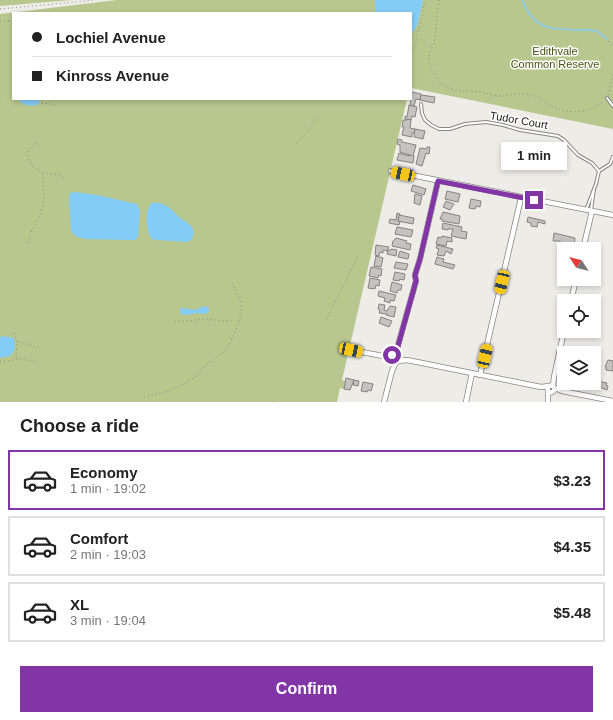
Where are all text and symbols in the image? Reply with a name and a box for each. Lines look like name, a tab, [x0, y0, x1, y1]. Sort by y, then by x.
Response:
text: Lochiel Avenue	[56, 29, 166, 46]
park label: Edithvale Common Reserve	[511, 45, 599, 70]
text: Kinross Avenue	[56, 67, 169, 84]
street label: Tudor Court	[489, 109, 549, 131]
callout: 1 min	[501, 142, 567, 170]
text: 1 min	[517, 148, 551, 163]
car	[390, 166, 416, 182]
route end	[525, 191, 543, 209]
north arrow	[557, 242, 601, 286]
map controls	[557, 242, 601, 390]
car	[493, 269, 511, 295]
button: locate	[557, 294, 601, 338]
car	[338, 342, 364, 358]
car	[476, 343, 494, 369]
route start	[383, 346, 401, 364]
button: layers	[557, 346, 601, 390]
text: Choose a ride	[20, 416, 139, 436]
icon: car	[22, 462, 58, 498]
text: Economy	[70, 464, 138, 481]
text: $3.23	[553, 472, 591, 489]
text: 1 min · 19:02	[70, 481, 146, 496]
icon: car	[22, 528, 58, 564]
text: Comfort	[70, 530, 128, 547]
text: $4.35	[553, 538, 591, 555]
text: 2 min · 19:03	[70, 547, 146, 562]
icon: car	[22, 594, 58, 630]
text: XL	[70, 596, 89, 613]
text: $5.48	[553, 604, 591, 621]
text: 3 min · 19:04	[70, 613, 146, 628]
button: Confirm	[20, 666, 593, 712]

